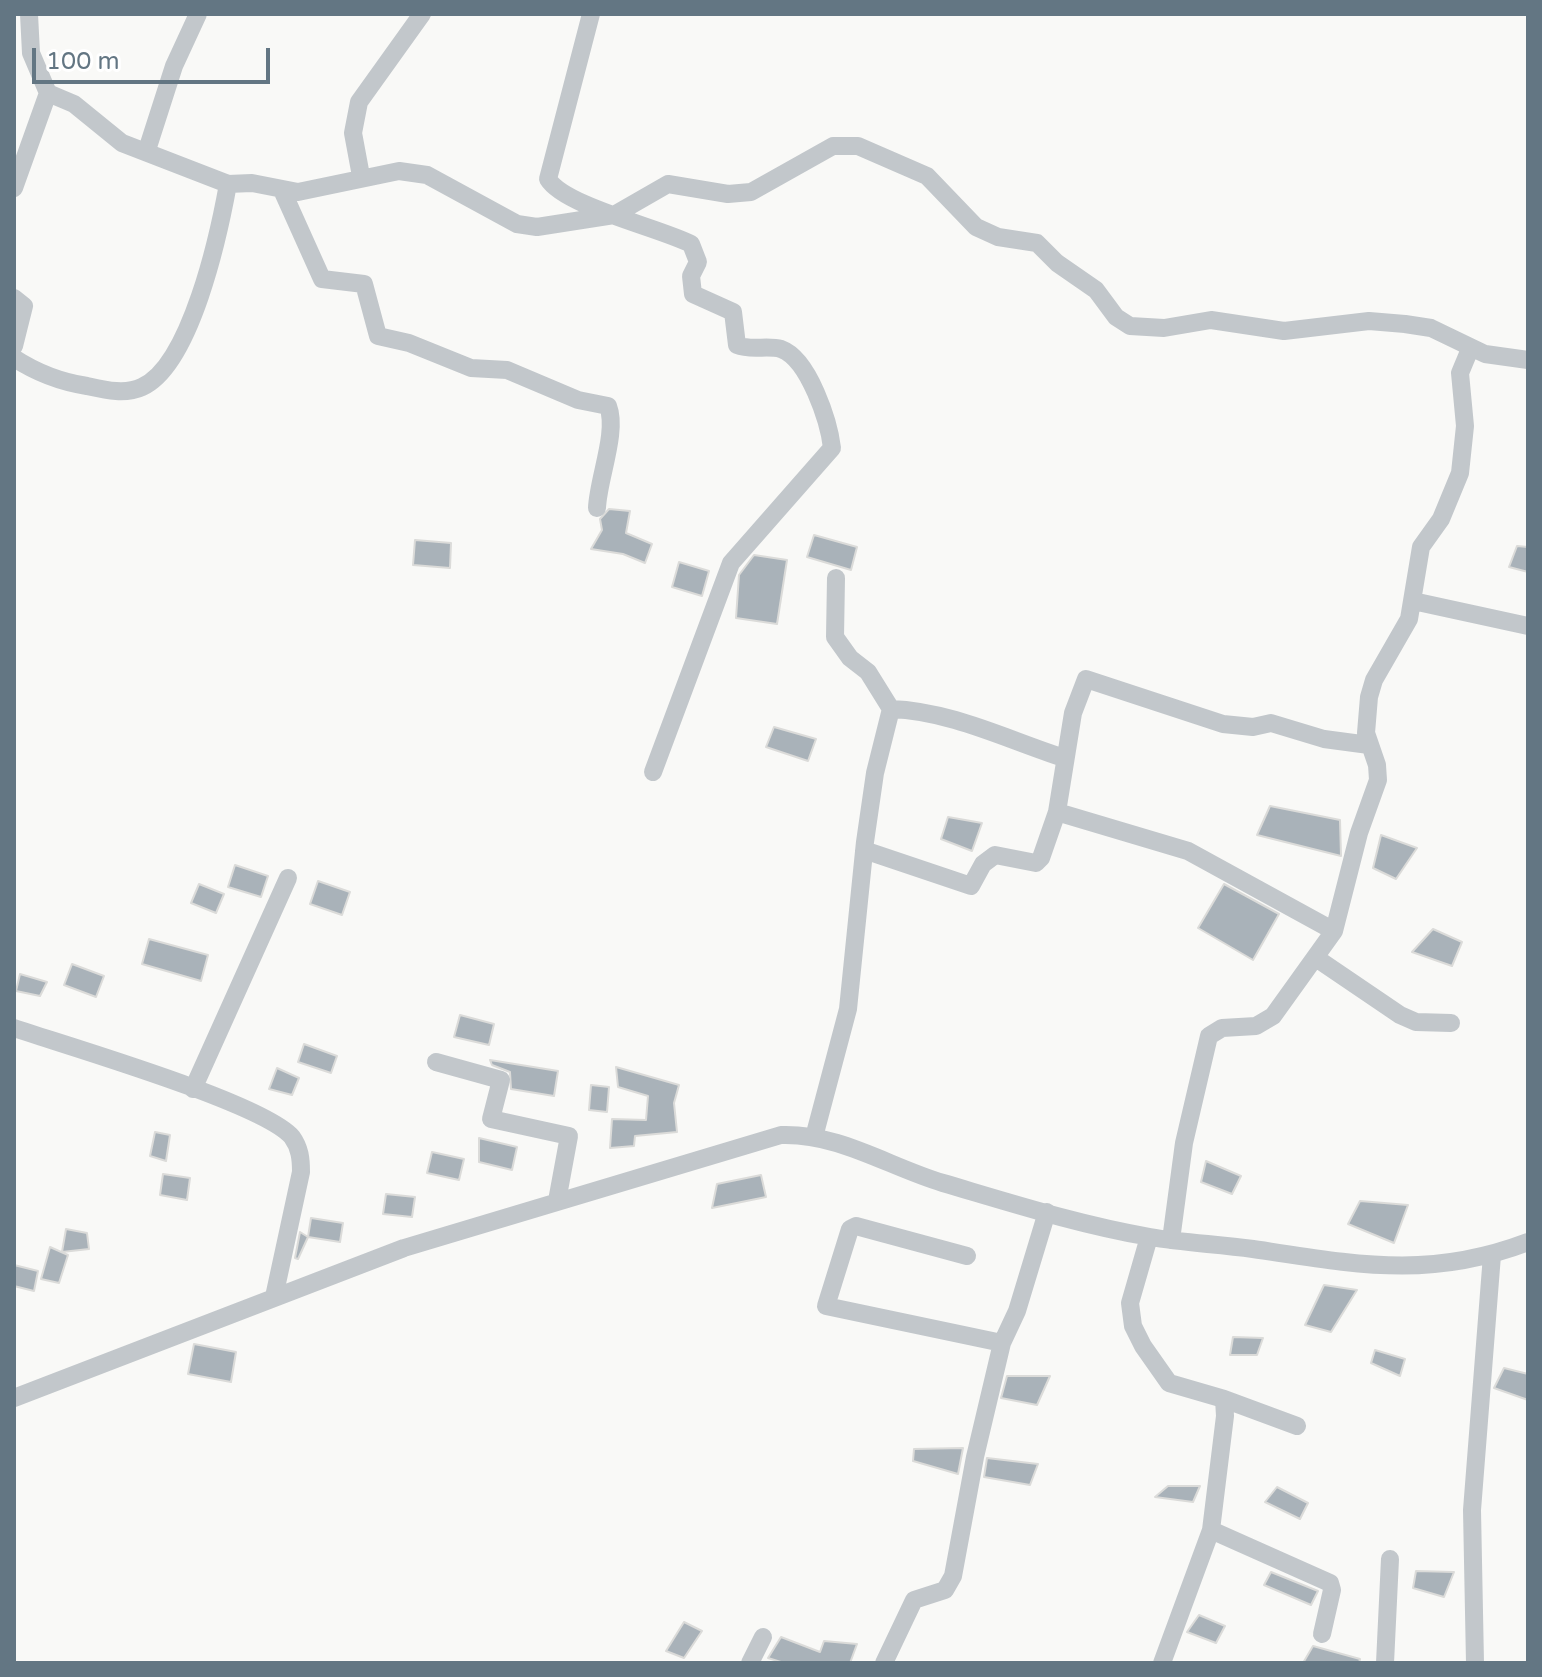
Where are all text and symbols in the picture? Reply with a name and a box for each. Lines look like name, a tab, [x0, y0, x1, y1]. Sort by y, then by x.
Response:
scale bar	[36, 32, 274, 82]
text: 100 m	[46, 47, 120, 76]

